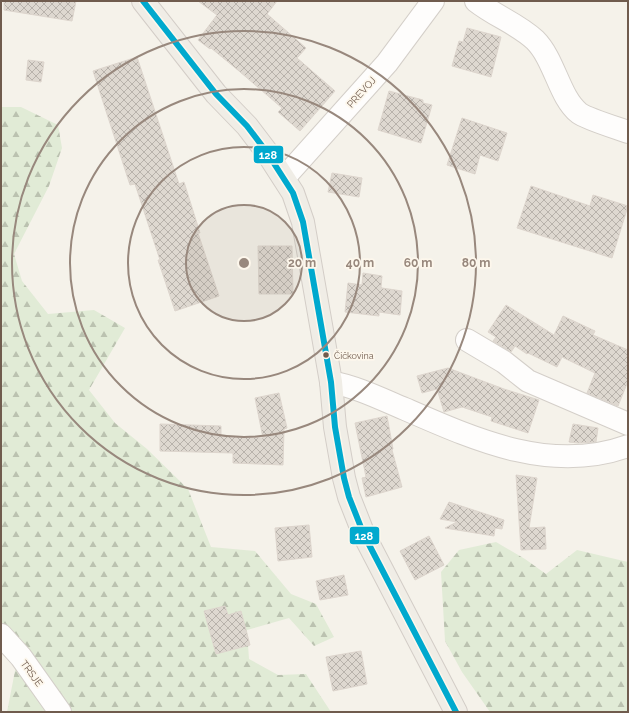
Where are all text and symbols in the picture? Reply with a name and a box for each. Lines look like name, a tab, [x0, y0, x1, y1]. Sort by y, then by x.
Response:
street label: PREVOJ	[345, 75, 378, 110]
line badge: 128	[253, 145, 284, 164]
text: 128	[259, 149, 277, 162]
centre of rings	[237, 256, 251, 270]
text: 20 m	[288, 256, 316, 270]
text: 40 m	[346, 256, 374, 270]
text: 60 m	[404, 256, 432, 270]
text: 80 m	[462, 256, 490, 270]
marker: Čičkovina	[321, 350, 331, 360]
place label: Čičkovina	[334, 350, 374, 361]
line badge: 128	[349, 526, 380, 545]
text: 128	[355, 530, 373, 543]
street label: TRSJE	[18, 658, 45, 689]

